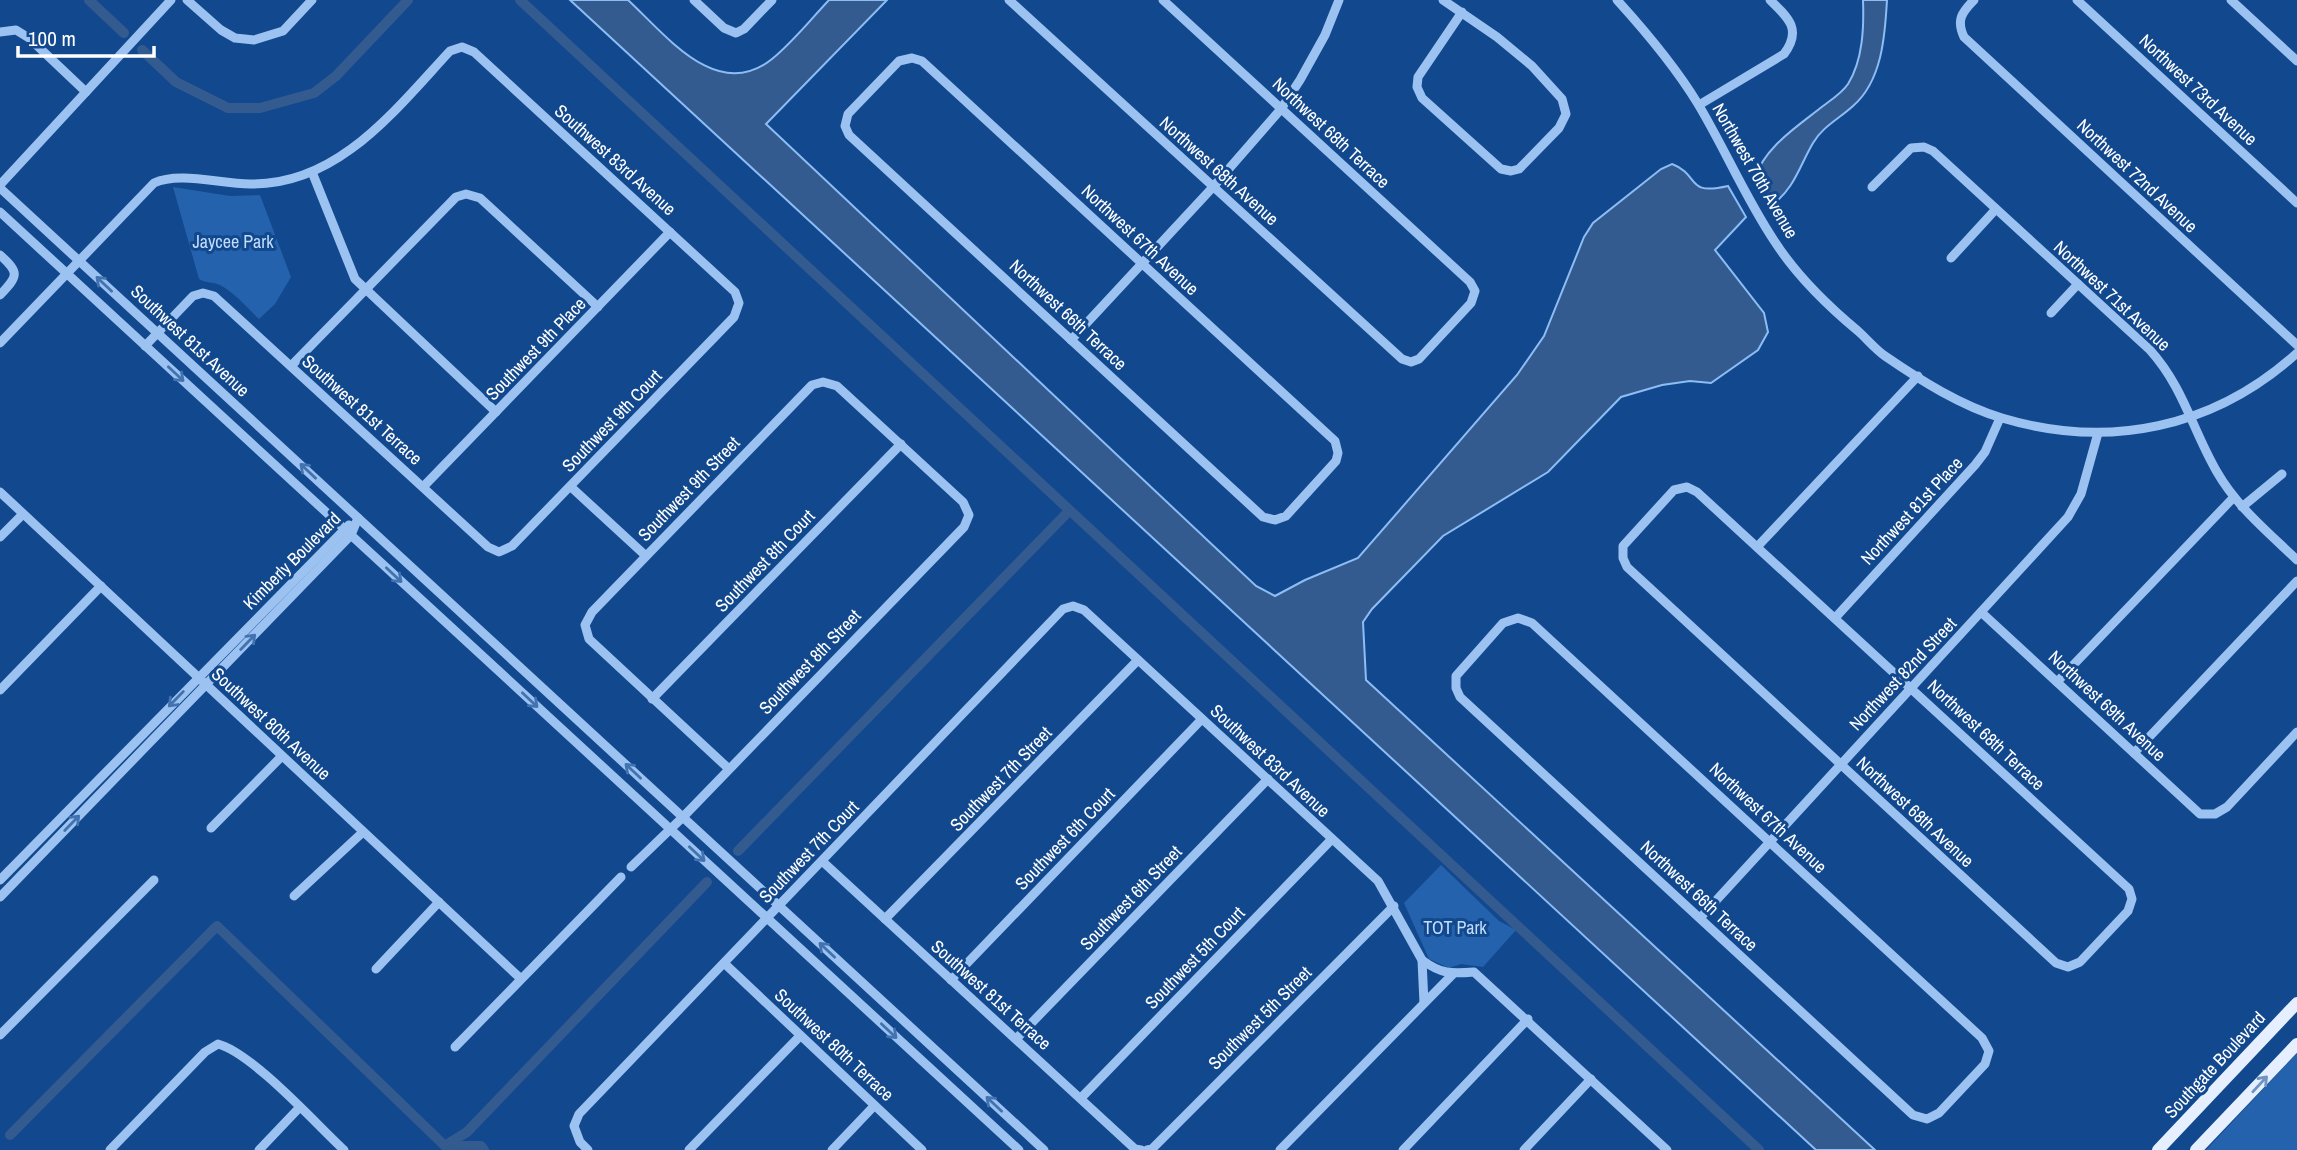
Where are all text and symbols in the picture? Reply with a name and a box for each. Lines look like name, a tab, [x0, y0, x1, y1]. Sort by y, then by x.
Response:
scale bar	[18, 14, 154, 58]
text: 100 m	[28, 24, 76, 53]
street label: Northwest 73rd Avenue	[2134, 28, 2263, 151]
street label: Northwest 68th Terrace	[1267, 72, 1396, 194]
street label: Southwest 83rd Avenue	[549, 98, 682, 221]
street label: Northwest 70th Avenue	[1707, 99, 1804, 243]
street label: Northwest 68th Avenue	[1154, 110, 1284, 231]
street label: Northwest 72nd Avenue	[2072, 113, 2203, 238]
street label: Northwest 67th Avenue	[1076, 179, 1205, 301]
park label: Jaycee Park	[192, 229, 274, 254]
street label: Northwest 71st Avenue	[2048, 235, 2176, 356]
street label: Northwest 66th Terrace	[1004, 254, 1133, 376]
one-way arrow	[95, 276, 113, 292]
street label: Southwest 81st Avenue	[125, 279, 255, 402]
street label: Southwest 9th Place	[480, 292, 591, 406]
street label: Southwest 81st Terrace	[297, 349, 428, 470]
street label: Southwest 9th Court	[556, 364, 667, 477]
one-way arrow	[167, 366, 184, 383]
street label: Southwest 9th Street	[632, 431, 745, 547]
street label: Northwest 81st Place	[1855, 451, 1968, 570]
one-way arrow	[300, 463, 317, 480]
street label: Southwest 8th Court	[709, 504, 820, 617]
street label: Kimberly Boulevard	[237, 506, 346, 615]
one-way arrow	[385, 567, 402, 584]
street label: Southwest 8th Street	[753, 604, 866, 720]
street label: Northwest 82nd Street	[1843, 611, 1962, 736]
one-way arrow	[239, 633, 256, 650]
street label: Northwest 69th Avenue	[2043, 645, 2172, 767]
street label: Southwest 80th Avenue	[206, 662, 336, 786]
street label: Northwest 68th Terrace	[1922, 674, 2051, 796]
one-way arrow	[167, 691, 184, 708]
one-way arrow	[521, 692, 539, 708]
street label: Southwest 83rd Avenue	[1205, 698, 1336, 823]
street label: Southwest 7th Street	[944, 721, 1057, 837]
street label: Northwest 68th Avenue	[1851, 751, 1980, 873]
street label: Northwest 67th Avenue	[1704, 757, 1833, 879]
one-way arrow	[625, 762, 642, 779]
street label: Southwest 6th Court	[1009, 782, 1120, 895]
street label: Southwest 7th Court	[753, 795, 864, 908]
one-way arrow	[64, 814, 81, 831]
street label: Northwest 66th Terrace	[1635, 835, 1764, 957]
street label: Southwest 6th Street	[1074, 840, 1187, 956]
one-way arrow	[688, 846, 706, 862]
street label: Southwest 5th Court	[1139, 901, 1250, 1014]
park label: TOT Park	[1423, 915, 1487, 940]
street label: Southwest 81st Terrace	[926, 934, 1057, 1055]
one-way arrow	[819, 941, 836, 958]
street label: Southwest 5th Street	[1202, 960, 1317, 1075]
street label: Southwest 80th Terrace	[769, 983, 899, 1107]
street label: Southgate Boulevard	[2158, 1006, 2271, 1124]
one-way arrow	[880, 1022, 897, 1039]
one-way arrow	[2251, 1075, 2268, 1092]
one-way arrow	[986, 1095, 1003, 1112]

